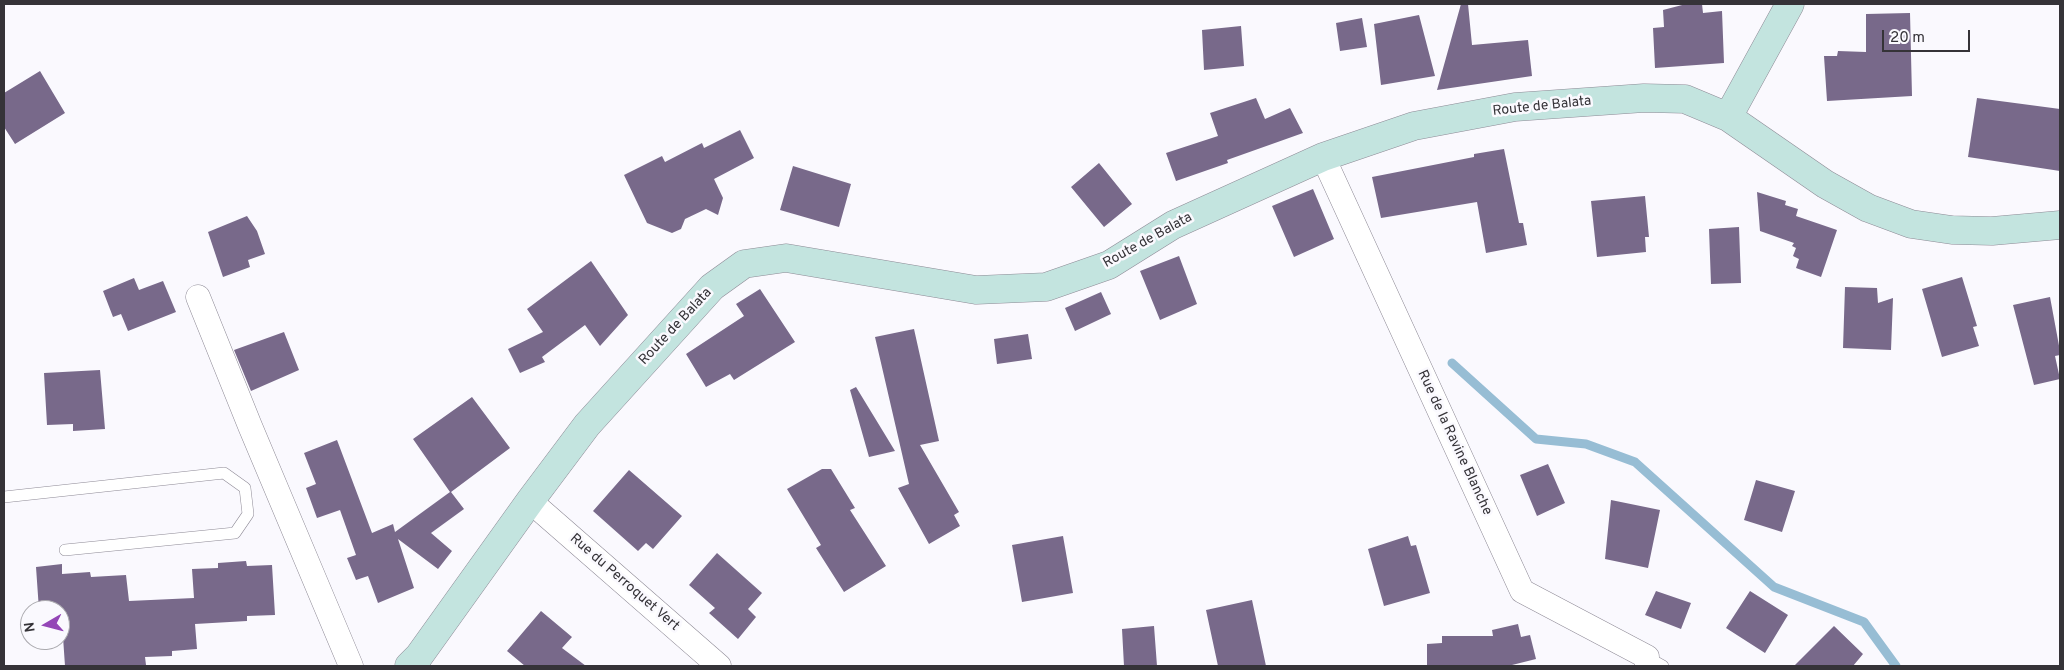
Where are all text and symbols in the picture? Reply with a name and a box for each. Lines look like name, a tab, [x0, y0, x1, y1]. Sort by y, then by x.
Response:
scale bar	[1884, 20, 1972, 52]
text: 20 m	[1890, 29, 1925, 48]
street label: Route de Balata	[1492, 93, 1592, 121]
street label: Route de Balata	[1100, 210, 1196, 272]
street label: Route de Balata	[636, 285, 716, 369]
street label: Rue de la Ravine Blanche	[1413, 368, 1495, 518]
street label: Rue du Perroquet Vert	[566, 531, 682, 635]
north arrow	[20, 600, 70, 650]
text: N	[22, 621, 40, 633]

